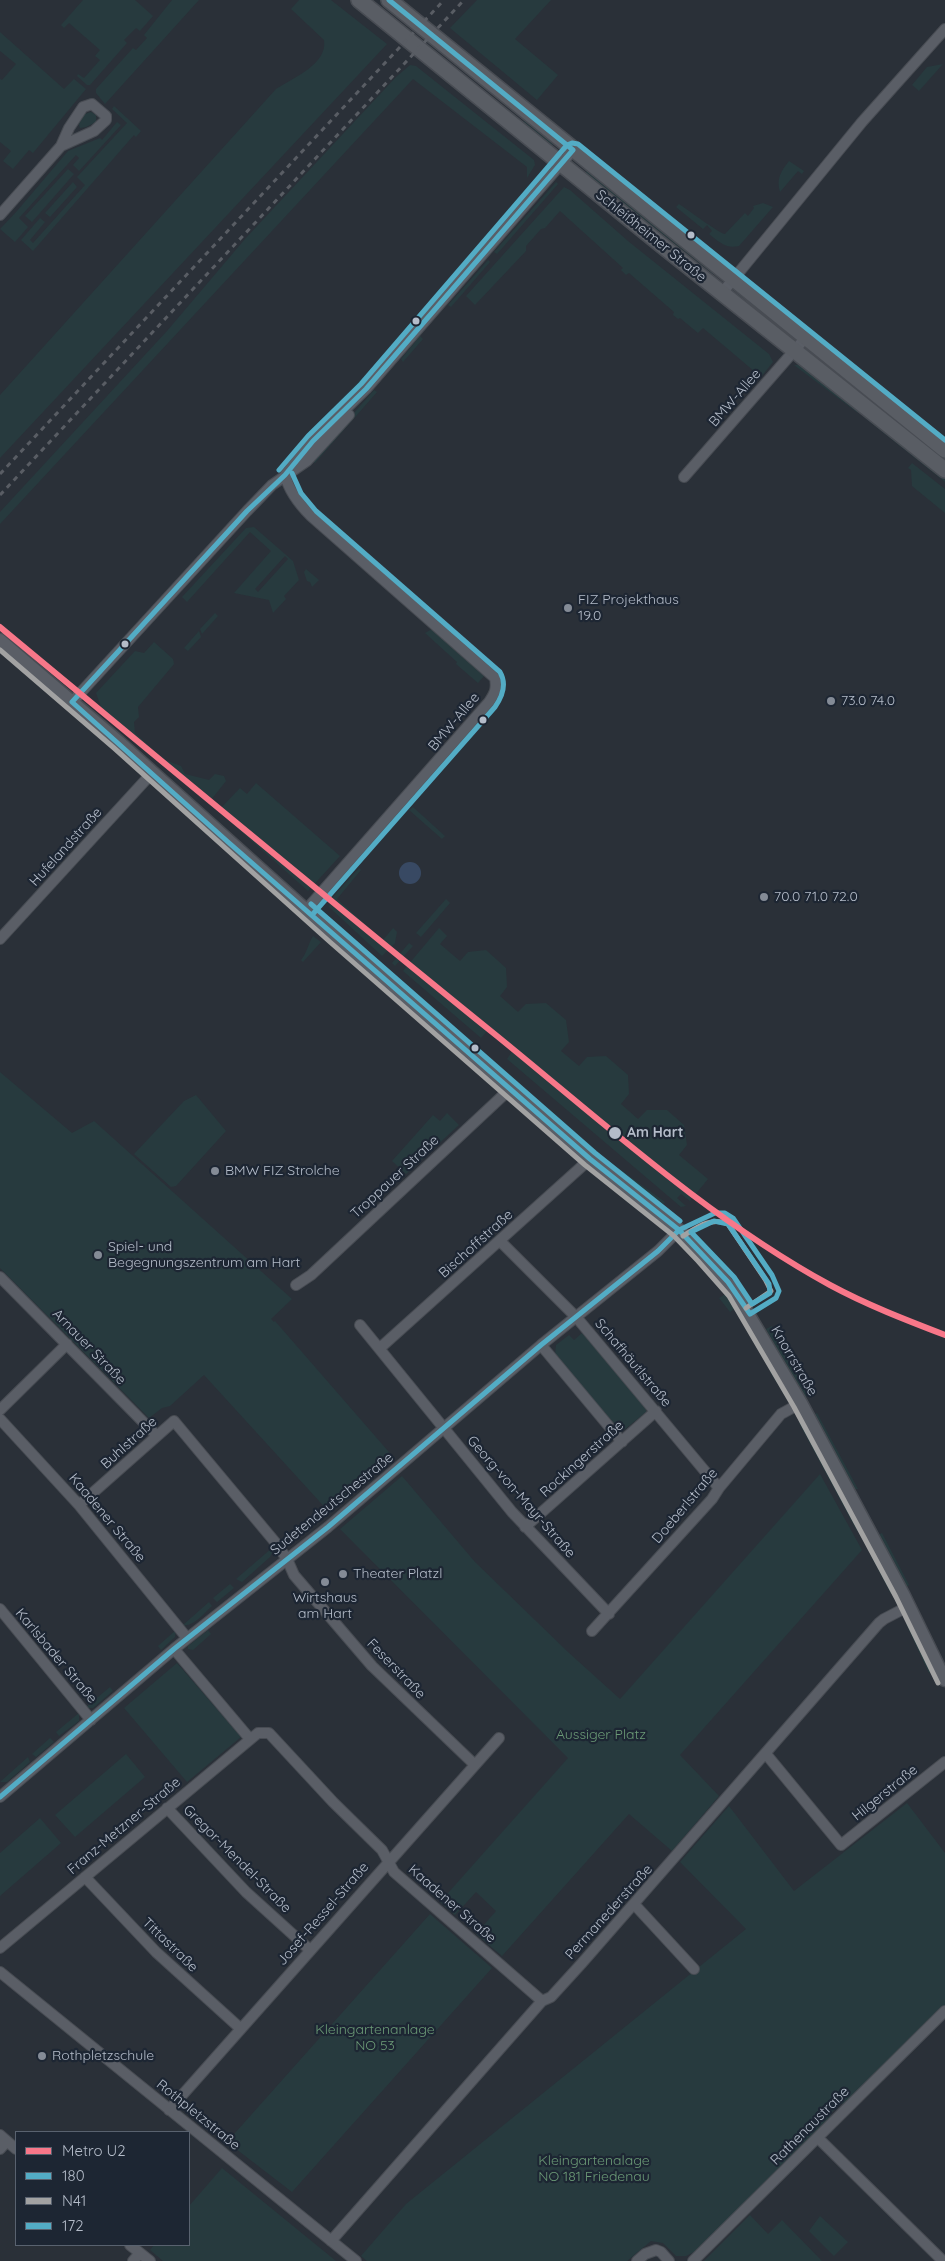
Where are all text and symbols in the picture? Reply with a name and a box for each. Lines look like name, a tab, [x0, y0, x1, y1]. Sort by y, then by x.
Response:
street label: Schleißheimer Straße	[592, 186, 710, 286]
unlabelled marker	[686, 230, 696, 240]
unlabelled marker	[411, 316, 421, 326]
street label: BMW-Allee	[705, 366, 765, 430]
place label: FIZ Projekthaus 19.0	[578, 592, 679, 624]
marker: FIZ Projekthaus 19.0	[562, 602, 574, 614]
unlabelled marker	[120, 639, 130, 649]
street label: BMW-Allee	[425, 689, 483, 755]
place label: 73.0 74.0	[841, 693, 895, 709]
marker: 73.0 74.0	[825, 695, 837, 707]
unlabelled marker	[478, 715, 488, 725]
street label: Hufelandstraße	[26, 804, 106, 890]
place label: 70.0 71.0 72.0	[774, 889, 858, 905]
marker: 70.0 71.0 72.0	[758, 891, 770, 903]
unlabelled marker	[470, 1043, 480, 1053]
marker: Am Hart	[607, 1125, 623, 1141]
place label: Am Hart	[627, 1125, 683, 1141]
street label: Troppauer Straße	[347, 1132, 443, 1222]
place label: BMW FIZ Strolche	[225, 1163, 340, 1179]
marker: BMW FIZ Strolche	[209, 1165, 221, 1177]
street label: Bischoffstraße	[436, 1206, 516, 1282]
place label: Spiel- und Begegnungszentrum am Hart	[108, 1239, 300, 1272]
marker: Spiel- und Begegnungszentrum am Hart	[92, 1249, 104, 1261]
street label: Arnauer Straße	[49, 1306, 129, 1388]
street label: Schafhäutlstraße	[591, 1315, 675, 1411]
street label: Knorrstraße	[767, 1323, 821, 1399]
street label: Buhlstraße	[97, 1413, 161, 1473]
street label: Rockingerstraße	[537, 1417, 627, 1501]
street label: Georg-von-Mayr-Straße	[463, 1432, 579, 1562]
street label: Sudetendeutschestraße	[267, 1449, 397, 1559]
street label: Doeberlstraße	[649, 1465, 721, 1547]
street label: Kaadener Straße	[65, 1470, 149, 1566]
place label: Theater Platzl	[353, 1566, 442, 1582]
marker: Theater Platzl	[337, 1568, 349, 1580]
marker: Wirtshaus am Hart	[319, 1576, 331, 1588]
place label: Wirtshaus am Hart	[293, 1590, 357, 1622]
street label: Karlsbader Straße	[12, 1605, 100, 1707]
street label: Feserstraße	[363, 1636, 429, 1702]
park label: Aussiger Platz	[556, 1727, 646, 1743]
street label: Hilgerstraße	[849, 1762, 921, 1824]
street label: Franz-Metzner-Straße	[64, 1774, 184, 1878]
street label: Gregor-Mendel-Straße	[180, 1802, 294, 1916]
street label: Josef-Ressel-Straße	[274, 1859, 372, 1969]
street label: Kaadener Straße	[405, 1861, 499, 1947]
street label: Permanederstraße	[562, 1861, 656, 1963]
street label: Tittastraße	[139, 1914, 201, 1976]
park label: Kleingartenanlage NO 53	[315, 2022, 435, 2054]
place label: Rothpletzschule	[52, 2048, 154, 2064]
marker: Rothpletzschule	[36, 2050, 48, 2062]
street label: Rothpletzstraße	[153, 2076, 243, 2154]
street label: Rathenaustraße	[767, 2083, 853, 2169]
legend	[15, 2131, 190, 2246]
text: Metro U2	[62, 2141, 126, 2160]
park label: Kleingartenalage NO 181 Friedenau	[538, 2153, 650, 2186]
text: 180	[62, 2166, 85, 2185]
text: N41	[62, 2191, 86, 2210]
text: 172	[62, 2216, 84, 2235]

